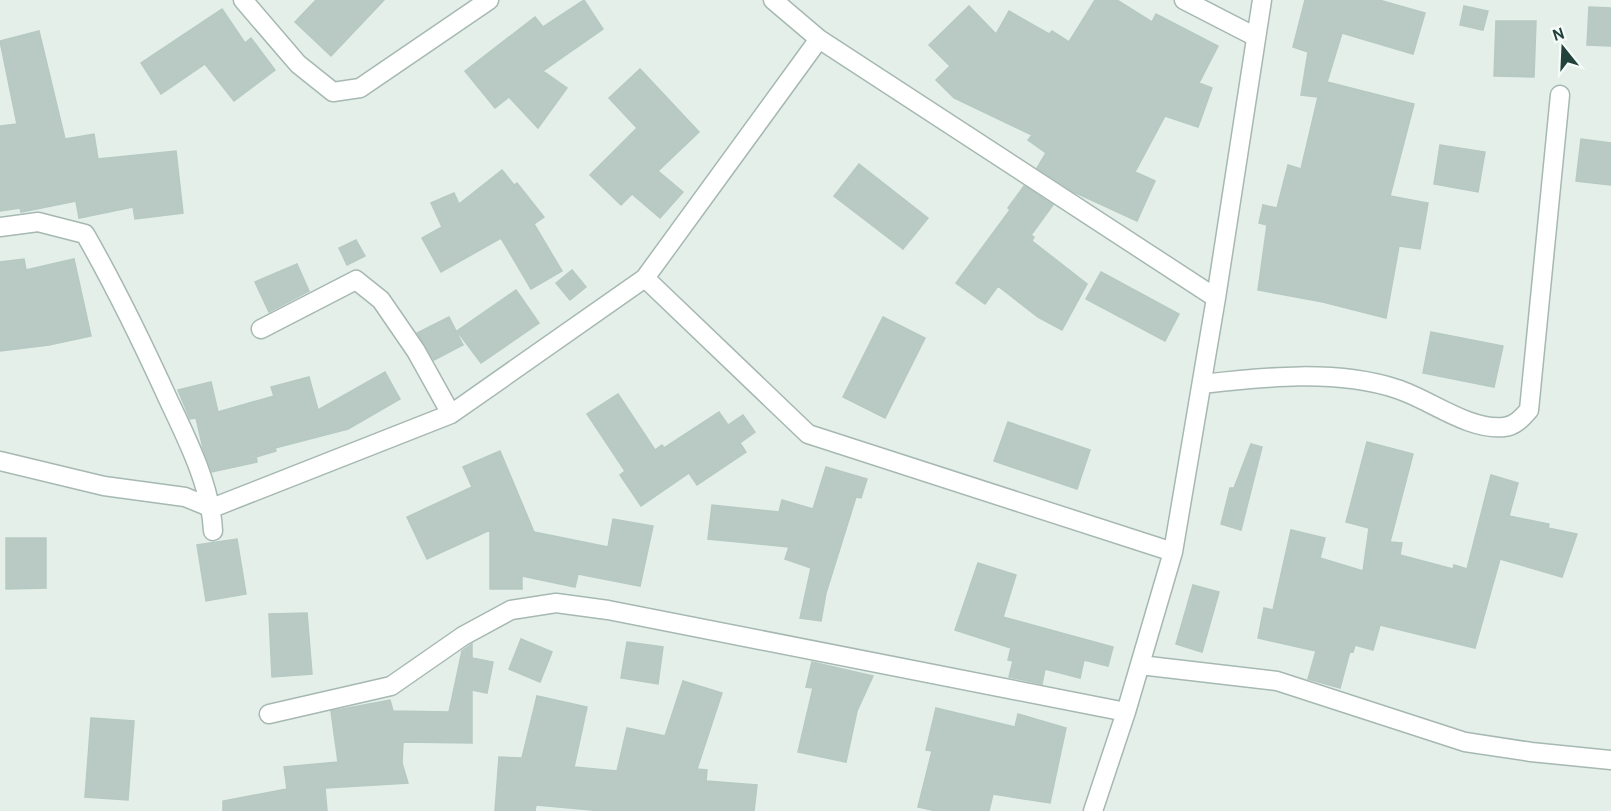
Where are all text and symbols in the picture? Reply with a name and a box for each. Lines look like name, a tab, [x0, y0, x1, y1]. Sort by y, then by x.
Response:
north arrow	[1533, 18, 1593, 78]
text: N	[1550, 23, 1567, 45]

